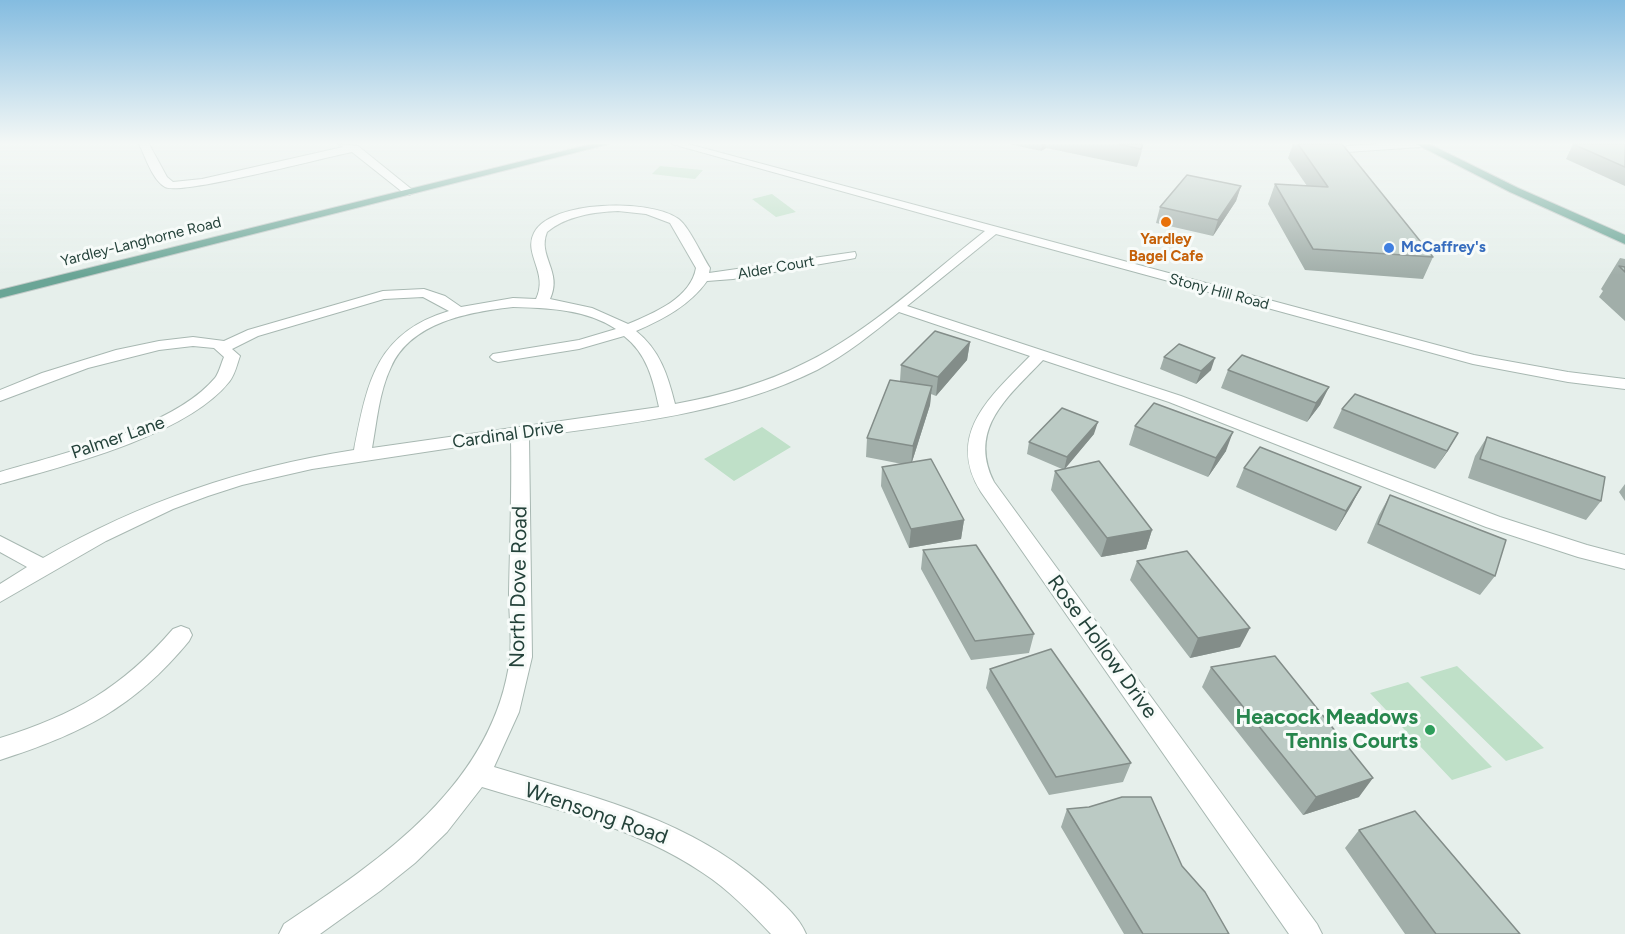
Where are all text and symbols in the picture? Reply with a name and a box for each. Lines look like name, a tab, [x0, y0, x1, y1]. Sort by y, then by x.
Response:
street label: Yardley-Langhorne Road	[59, 213, 223, 271]
marker: Yardley Bagel Cafe	[1159, 215, 1173, 229]
place label: Yardley Bagel Cafe	[1129, 231, 1203, 266]
place label: McCaffrey's	[1401, 239, 1486, 257]
marker: McCaffrey's	[1382, 241, 1396, 255]
street label: Alder Court	[736, 252, 816, 284]
street label: Stony Hill Road	[1167, 270, 1271, 314]
street label: Palmer Lane	[68, 412, 168, 464]
street label: Cardinal Drive	[451, 416, 565, 454]
street label: North Dove Road	[505, 506, 533, 668]
street label: Rose Hollow Drive	[1042, 570, 1162, 724]
place label: Heacock Meadows Tennis Courts	[1236, 705, 1418, 755]
marker: Heacock Meadows Tennis Courts	[1423, 723, 1437, 737]
street label: Wrensong Road	[521, 778, 671, 850]

